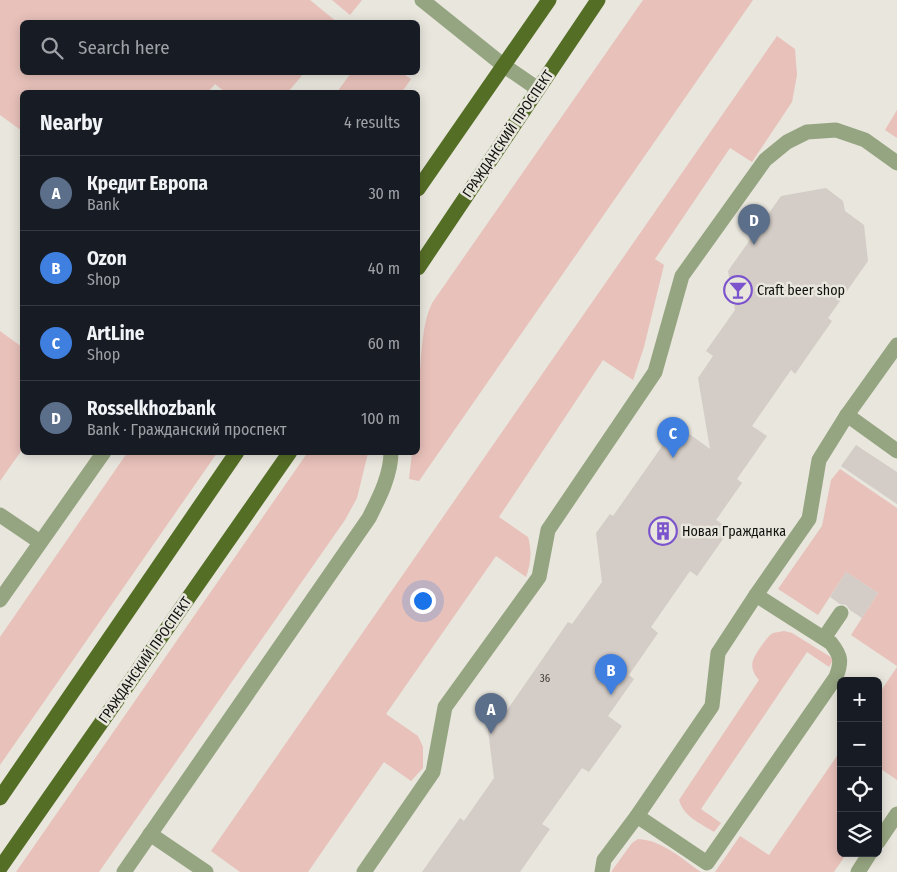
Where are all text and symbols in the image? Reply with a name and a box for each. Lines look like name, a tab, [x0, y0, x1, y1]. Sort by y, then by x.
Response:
search box	[20, 20, 420, 75]
icon: search	[38, 34, 66, 62]
text: Search here	[78, 36, 170, 59]
street label: ГРАЖДАНСКИЙ ПРОСПЕКТ	[459, 67, 557, 201]
text: Nearby	[40, 110, 102, 136]
text: 4 results	[344, 113, 400, 132]
text: Кредит Европа	[87, 172, 208, 195]
text: A	[52, 184, 60, 203]
text: 30 m	[368, 184, 400, 203]
text: Bank	[87, 195, 119, 214]
pin: D	[738, 204, 770, 245]
text: Ozon	[87, 247, 127, 270]
text: B	[52, 259, 60, 278]
text: 40 m	[368, 259, 400, 278]
text: Shop	[87, 270, 120, 289]
bar icon: Craft beer shop	[723, 275, 753, 305]
place label: Craft beer shop	[757, 282, 845, 299]
text: ArtLine	[87, 322, 144, 345]
text: C	[52, 334, 60, 353]
text: 60 m	[368, 334, 400, 353]
text: Shop	[87, 345, 120, 364]
text: Rosselkhozbank	[87, 397, 216, 420]
text: D	[51, 409, 61, 428]
text: 100 m	[361, 409, 400, 428]
pin: C	[657, 417, 689, 458]
text: Bank · Гражданский проспект	[87, 420, 287, 439]
building icon: Новая Гражданка	[648, 516, 678, 546]
place label: Новая Гражданка	[682, 523, 786, 540]
your location	[410, 588, 436, 614]
street label: ГРАЖДАНСКИЙ ПРОСПЕКТ	[95, 593, 195, 726]
pin: B	[595, 654, 627, 695]
house number: 36	[540, 672, 551, 685]
map controls	[837, 677, 882, 857]
button: +	[837, 677, 882, 722]
pin: A	[475, 693, 507, 734]
button: −	[837, 722, 882, 767]
button: locate	[837, 767, 882, 812]
button: layers	[837, 812, 882, 857]

